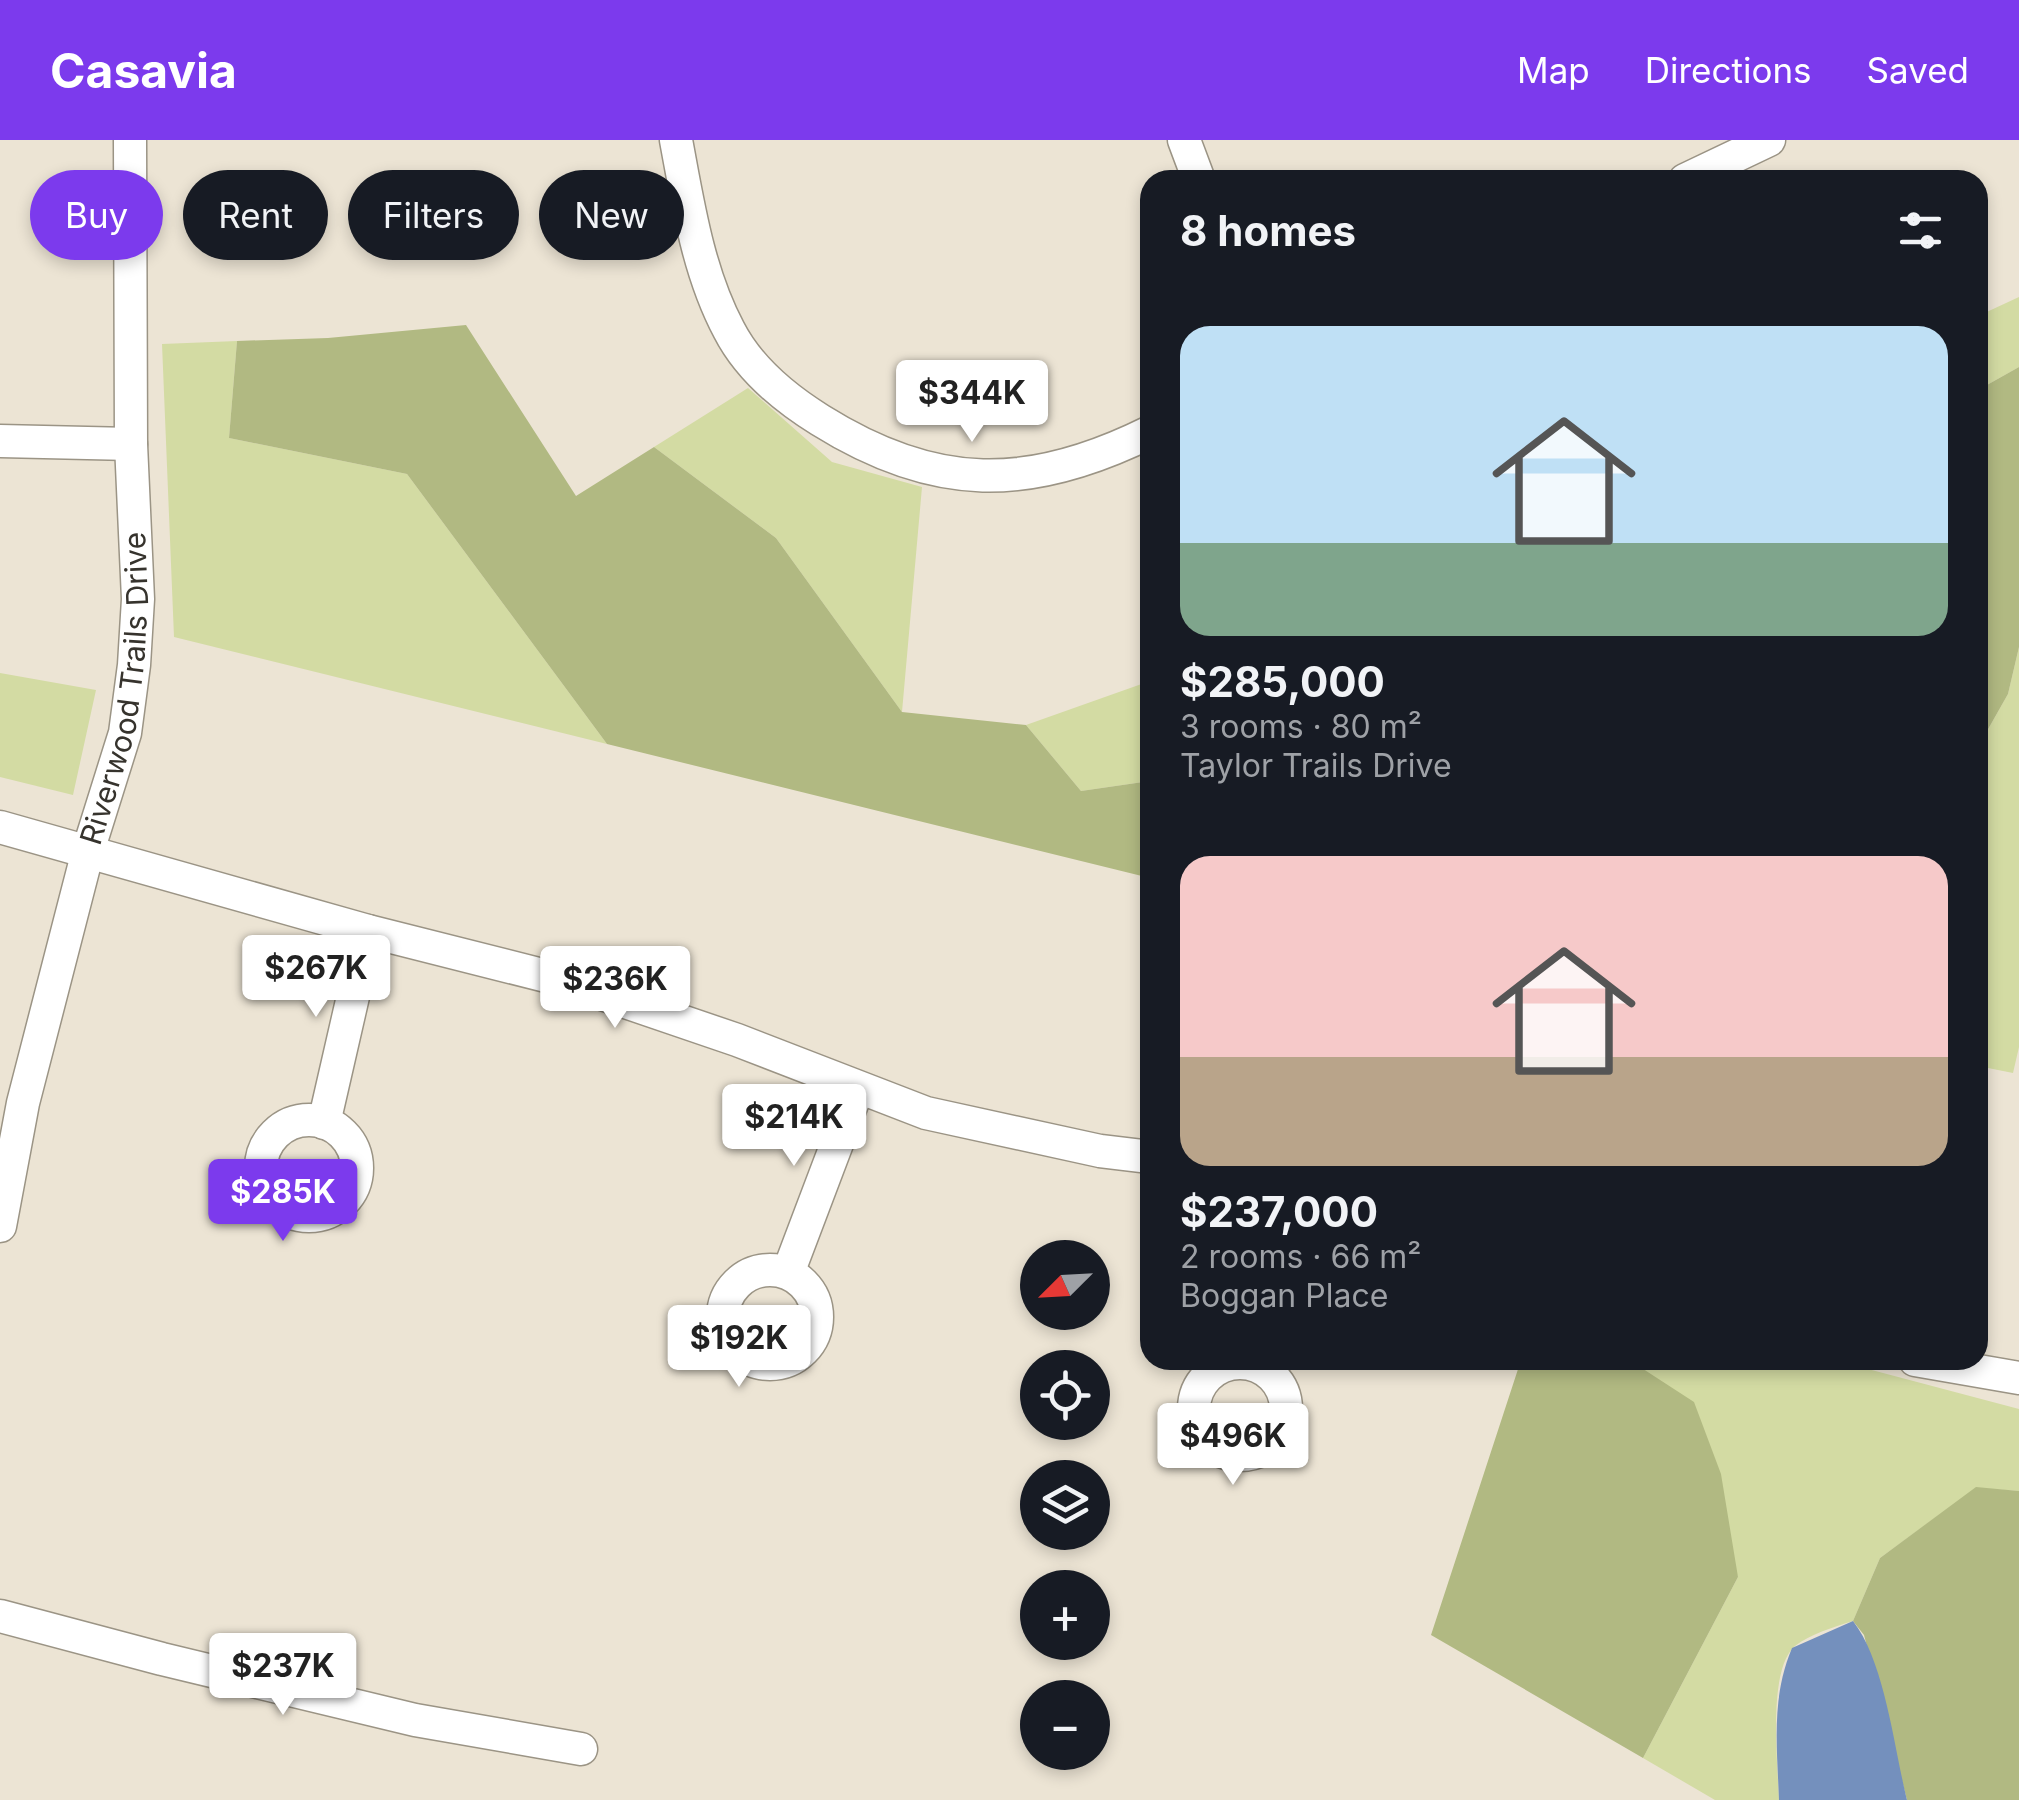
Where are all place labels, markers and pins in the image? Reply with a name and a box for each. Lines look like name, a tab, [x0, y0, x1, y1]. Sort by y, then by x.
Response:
pin: $344K	[902, 360, 1042, 445]
pin: $267K	[246, 935, 386, 1020]
pin: $236K	[545, 946, 685, 1031]
pin: $214K	[724, 1084, 864, 1169]
pin: $285K	[213, 1159, 353, 1244]
pin: $192K	[669, 1305, 809, 1390]
pin: $496K	[1163, 1403, 1303, 1488]
pin: $237K	[213, 1633, 353, 1718]

